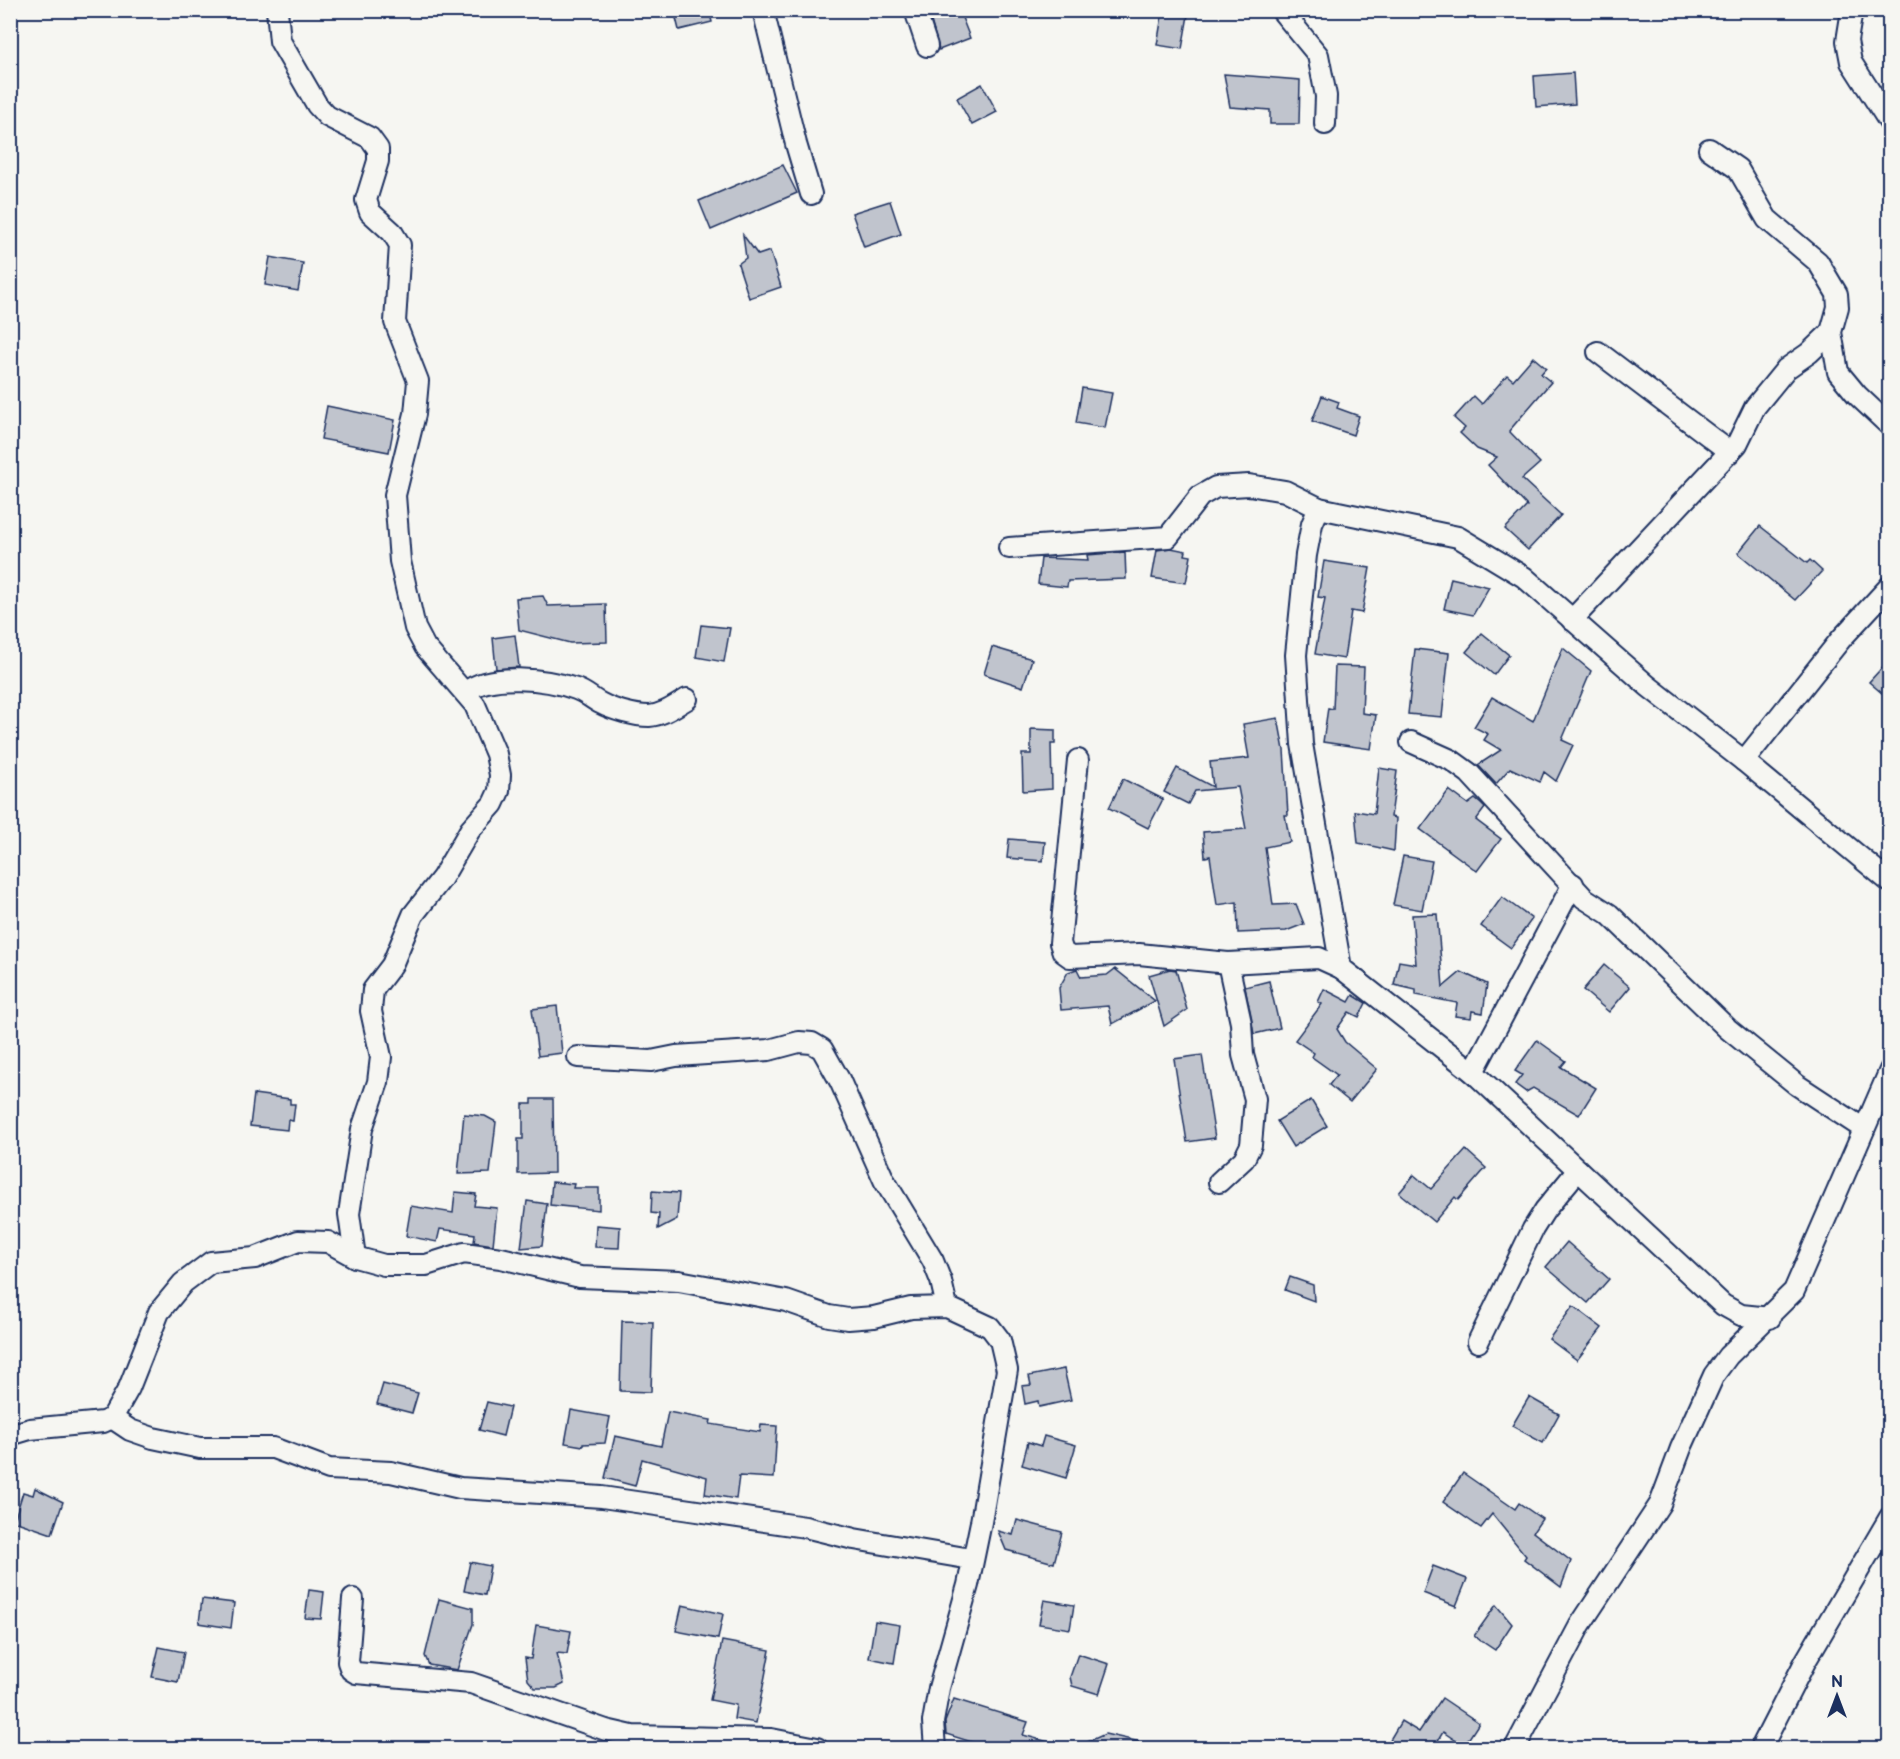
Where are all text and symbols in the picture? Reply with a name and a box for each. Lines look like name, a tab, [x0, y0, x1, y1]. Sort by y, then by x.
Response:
north arrow	[1807, 1666, 1867, 1726]
text: N	[1831, 1673, 1843, 1692]

